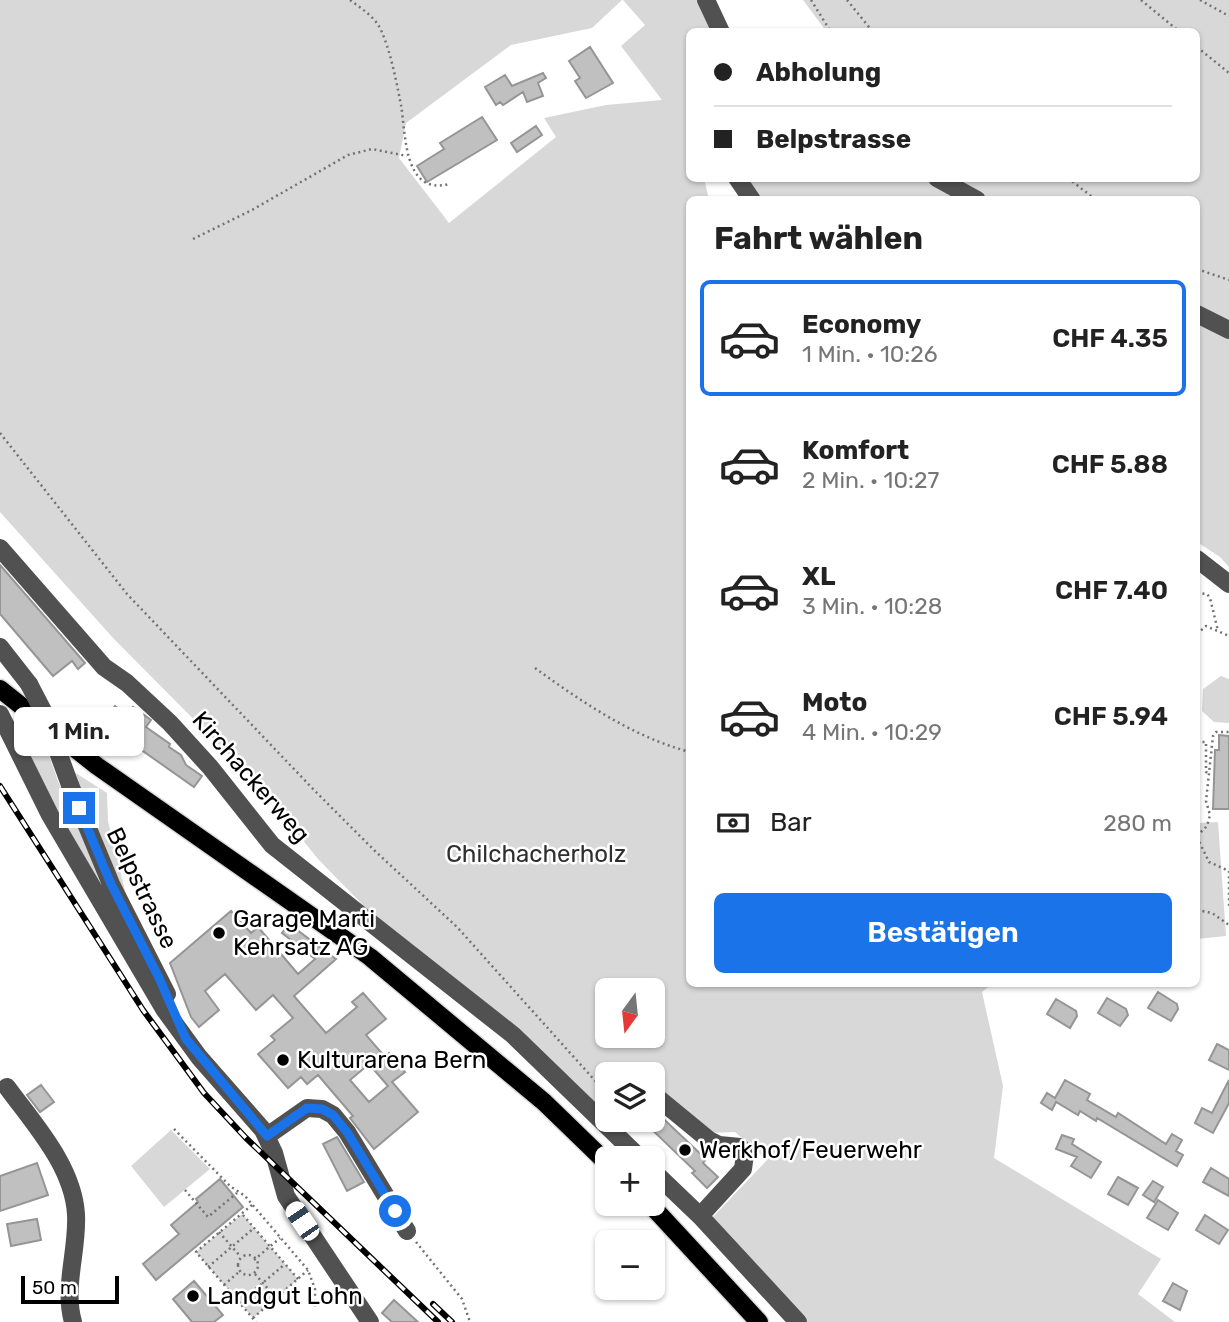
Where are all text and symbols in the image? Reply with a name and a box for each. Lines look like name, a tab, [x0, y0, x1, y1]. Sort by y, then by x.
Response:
text: Abholung	[756, 57, 881, 88]
text: Belpstrasse	[756, 124, 911, 155]
text: Fahrt wählen	[714, 219, 923, 257]
icon: car	[718, 307, 781, 370]
text: Economy	[802, 309, 921, 340]
text: CHF 4.35	[1052, 323, 1168, 354]
text: 1 Min. · 10:26	[802, 340, 938, 368]
icon: car	[718, 433, 781, 496]
text: Komfort	[802, 435, 909, 466]
text: CHF 5.88	[1052, 449, 1168, 480]
text: 2 Min. · 10:27	[802, 466, 939, 494]
icon: car	[718, 559, 781, 622]
text: XL	[802, 561, 835, 592]
text: CHF 7.40	[1055, 575, 1168, 606]
text: 3 Min. · 10:28	[802, 592, 942, 620]
icon: car	[718, 685, 781, 748]
text: Moto	[802, 687, 867, 718]
text: CHF 5.94	[1054, 701, 1168, 732]
callout: 1 Min.	[14, 706, 144, 756]
street label: Kirchackerweg	[186, 706, 316, 848]
text: 1 Min.	[48, 717, 110, 745]
text: 4 Min. · 10:29	[802, 718, 942, 746]
route end	[63, 792, 95, 824]
icon: cash	[714, 804, 752, 842]
text: Bar	[770, 807, 812, 838]
text: 280 m	[1103, 809, 1172, 837]
street label: Belpstrasse	[101, 823, 183, 953]
park label: Chilchacherholz	[446, 840, 626, 868]
button: Bestätigen	[714, 893, 1172, 973]
place label: Garage Marti Kehrsatz AG	[233, 905, 375, 961]
marker: Garage Marti Kehrsatz AG	[211, 925, 227, 941]
north arrow	[595, 978, 665, 1048]
map controls	[595, 978, 665, 1300]
place label: Kulturarena Bern	[297, 1046, 486, 1074]
marker: Kulturarena Bern	[275, 1052, 291, 1068]
button: layers	[595, 1062, 665, 1132]
place label: Werkhof/Feuerwehr	[699, 1136, 922, 1164]
marker: Werkhof/Feuerwehr	[677, 1142, 693, 1158]
button: +	[595, 1146, 665, 1216]
route start	[379, 1195, 411, 1227]
car	[282, 1198, 323, 1244]
button: −	[595, 1230, 665, 1300]
scale bar	[21, 1273, 119, 1305]
text: 50 m	[32, 1276, 77, 1299]
place label: Landgut Lohn	[207, 1282, 363, 1310]
marker: Landgut Lohn	[185, 1288, 201, 1304]

